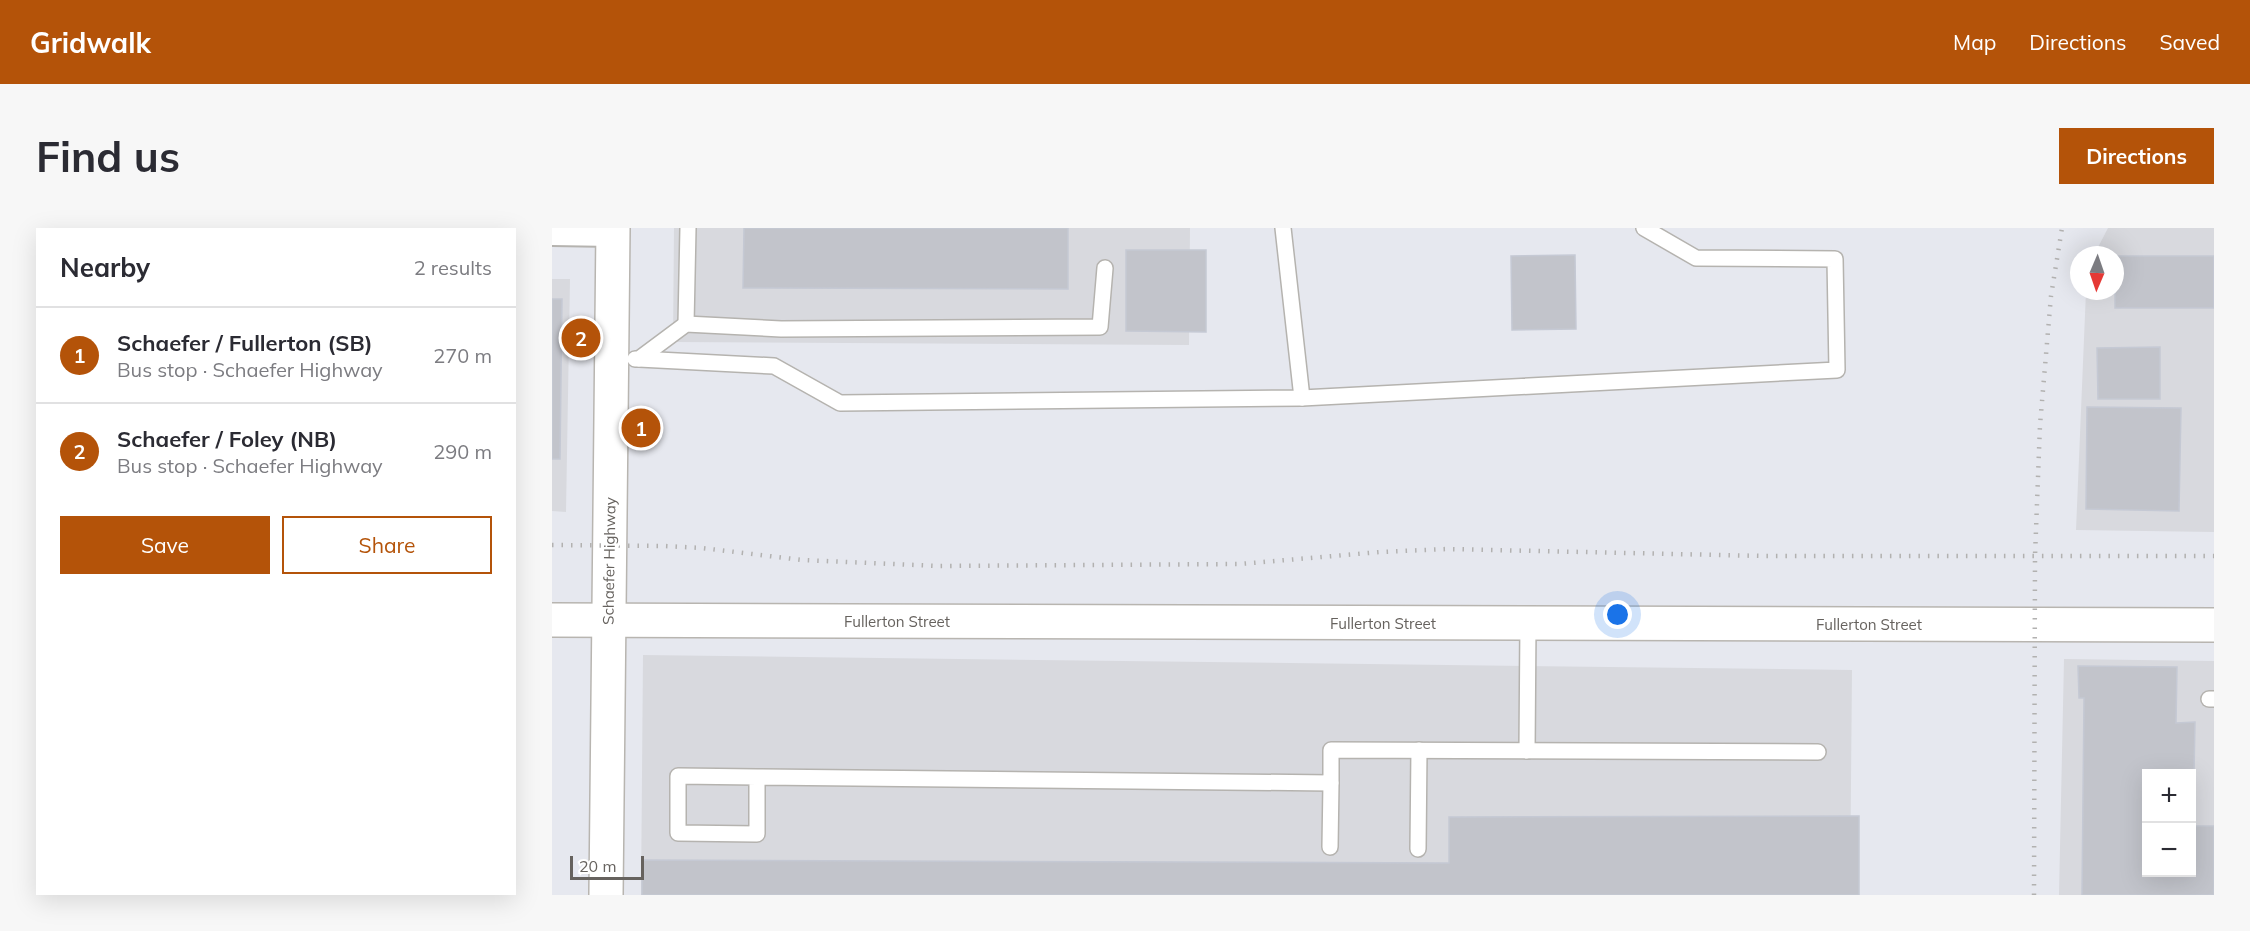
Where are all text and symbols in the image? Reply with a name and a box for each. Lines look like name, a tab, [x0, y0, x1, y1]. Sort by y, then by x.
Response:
text: Gridwalk	[30, 25, 151, 60]
text: Map	[1953, 29, 1996, 55]
text: Directions	[2029, 29, 2126, 55]
text: Saved	[2159, 29, 2220, 55]
button: Directions	[2059, 128, 2214, 184]
text: Find us	[36, 130, 180, 183]
north arrow	[2070, 246, 2124, 300]
text: Nearby	[60, 251, 150, 284]
text: 2 results	[414, 255, 492, 280]
pin: 2	[561, 316, 600, 360]
text: Schaefer / Fullerton (SB)	[117, 329, 373, 357]
text: 1	[74, 343, 86, 368]
text: 270 m	[433, 343, 492, 368]
text: Bus stop · Schaefer Highway	[117, 357, 383, 382]
pin: 1	[622, 406, 661, 450]
text: Schaefer / Foley (NB)	[117, 425, 337, 453]
text: 2	[74, 439, 86, 464]
text: 290 m	[433, 439, 492, 464]
text: Bus stop · Schaefer Highway	[117, 453, 383, 478]
street label: Schaefer Highway	[598, 497, 620, 625]
button: Save	[60, 516, 270, 574]
button: Share	[282, 516, 492, 574]
your location	[1603, 600, 1632, 629]
street label: Fullerton Street	[844, 612, 950, 631]
street label: Fullerton Street	[1330, 614, 1436, 633]
street label: Fullerton Street	[1816, 615, 1922, 634]
map controls	[2142, 769, 2196, 877]
button: +	[2142, 769, 2196, 823]
button: −	[2142, 823, 2196, 877]
scale bar	[570, 853, 644, 880]
text: 20 m	[579, 856, 616, 876]

